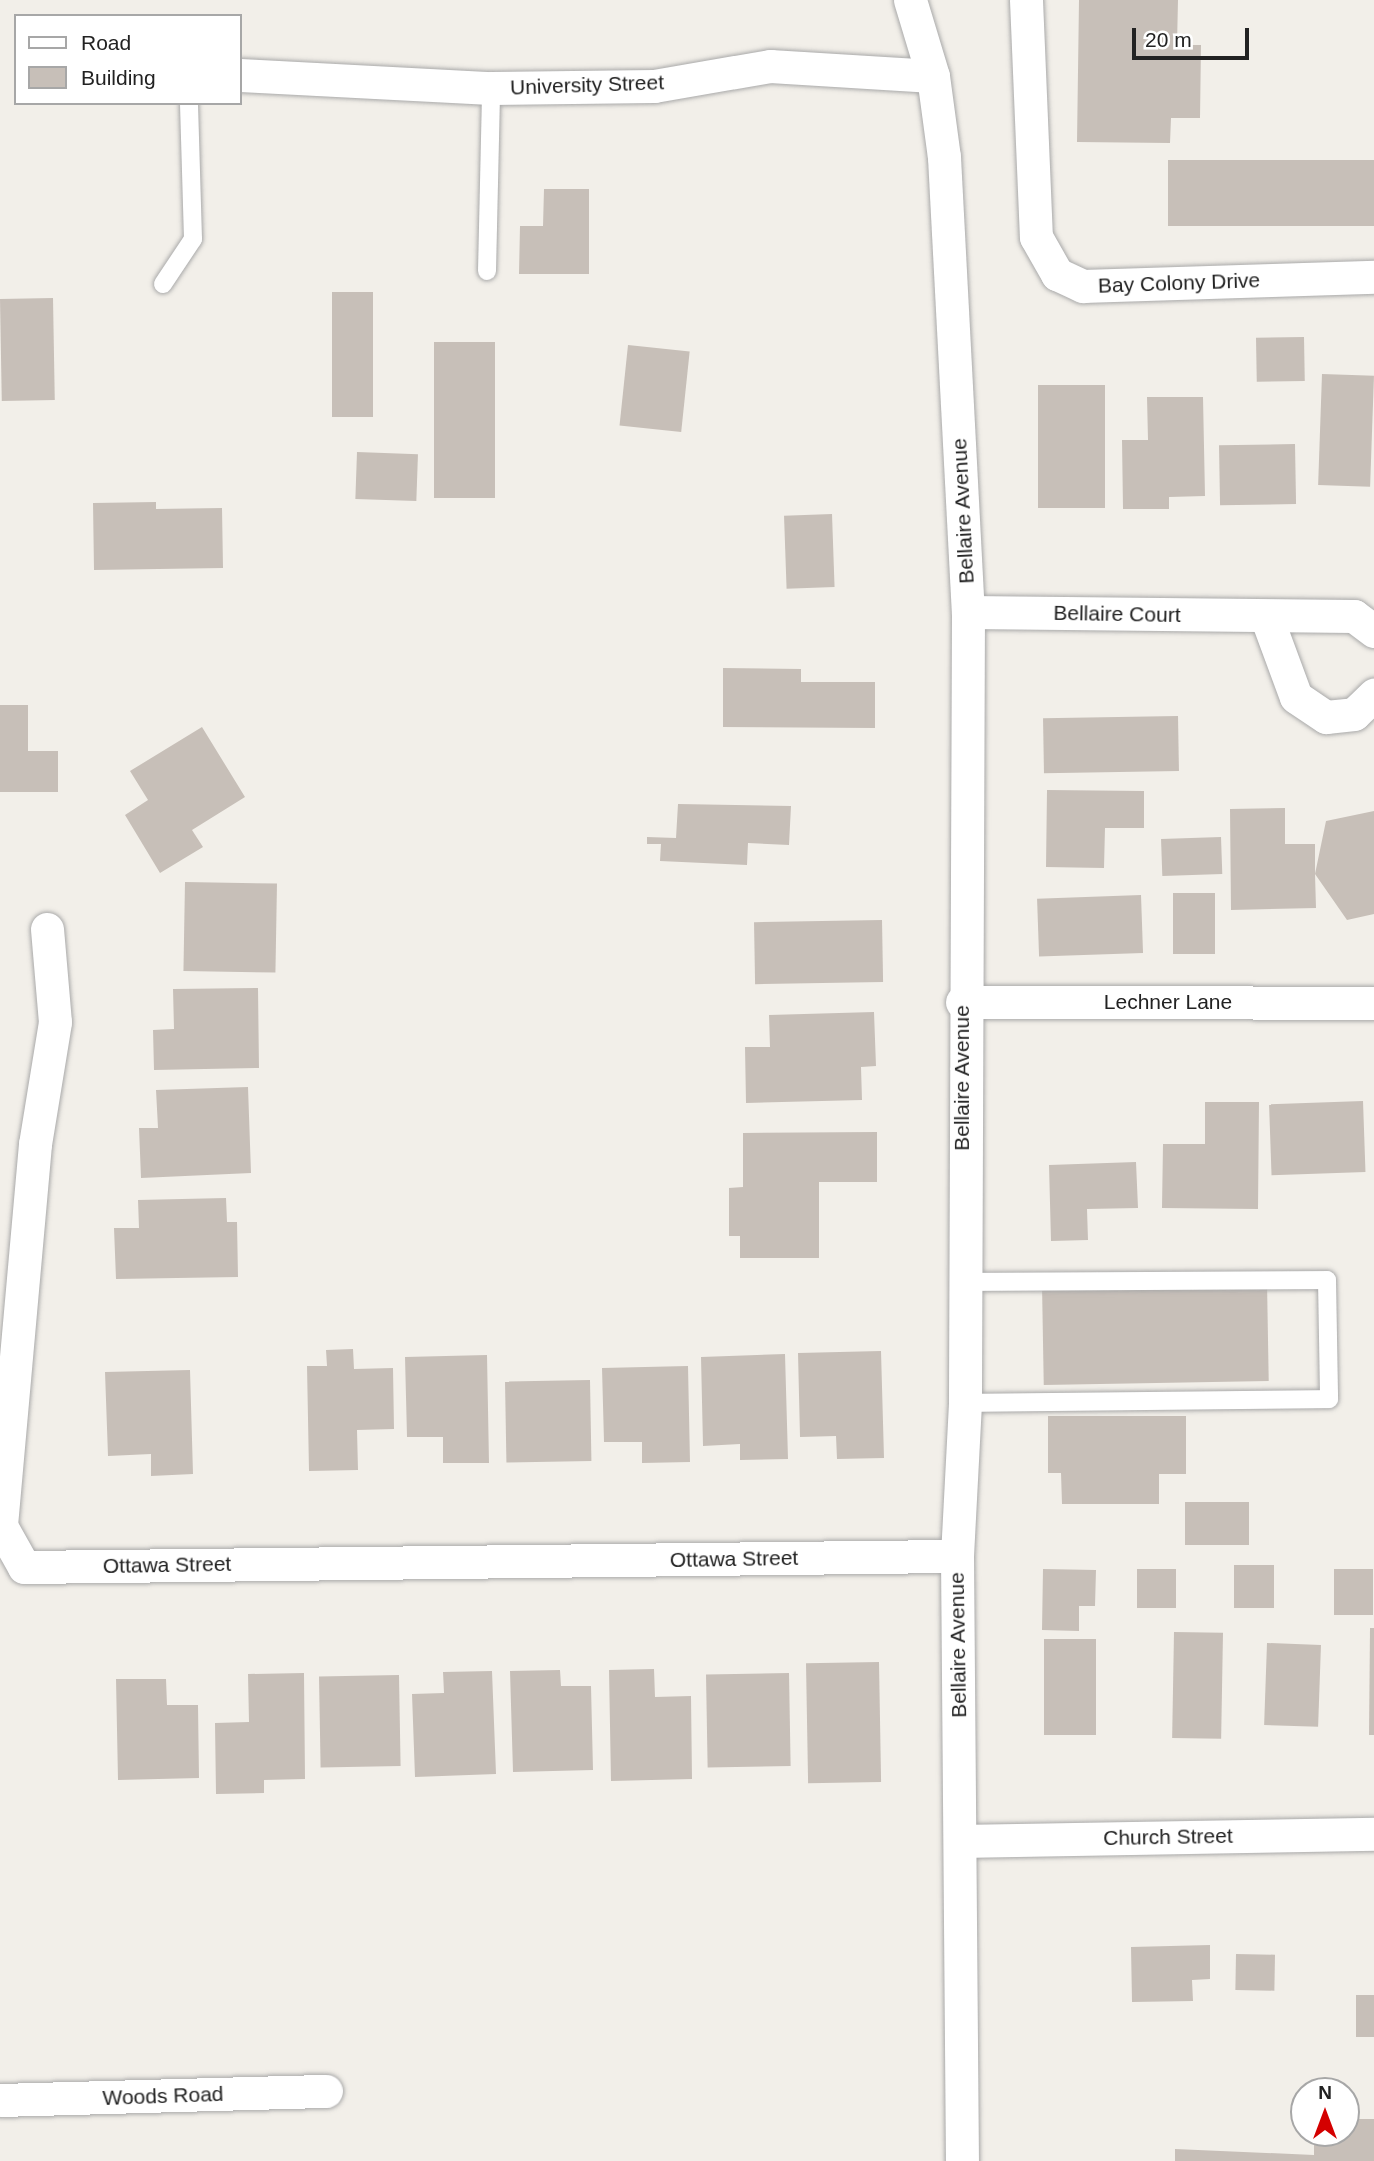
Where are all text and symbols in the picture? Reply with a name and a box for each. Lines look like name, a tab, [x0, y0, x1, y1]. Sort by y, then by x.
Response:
legend	[14, 14, 242, 105]
scale bar	[1136, 14, 1253, 58]
text: 20 m	[1145, 28, 1192, 51]
text: Road	[81, 31, 131, 54]
text: Building	[81, 66, 156, 89]
street label: University Street	[510, 70, 664, 100]
street label: Bay Colony Drive	[1097, 268, 1261, 298]
street label: Bellaire Avenue	[947, 437, 979, 585]
street label: Bellaire Court	[1053, 600, 1181, 628]
street label: Lechner Lane	[1104, 989, 1232, 1015]
street label: Bellaire Avenue	[949, 1005, 975, 1151]
street label: Ottawa Street	[670, 1545, 798, 1573]
street label: Ottawa Street	[103, 1551, 231, 1579]
street label: Bellaire Avenue	[944, 1571, 972, 1719]
street label: Church Street	[1103, 1823, 1233, 1851]
north arrow	[1290, 2077, 1360, 2147]
street label: Woods Road	[102, 2081, 224, 2111]
text: N	[1318, 2082, 1332, 2103]

